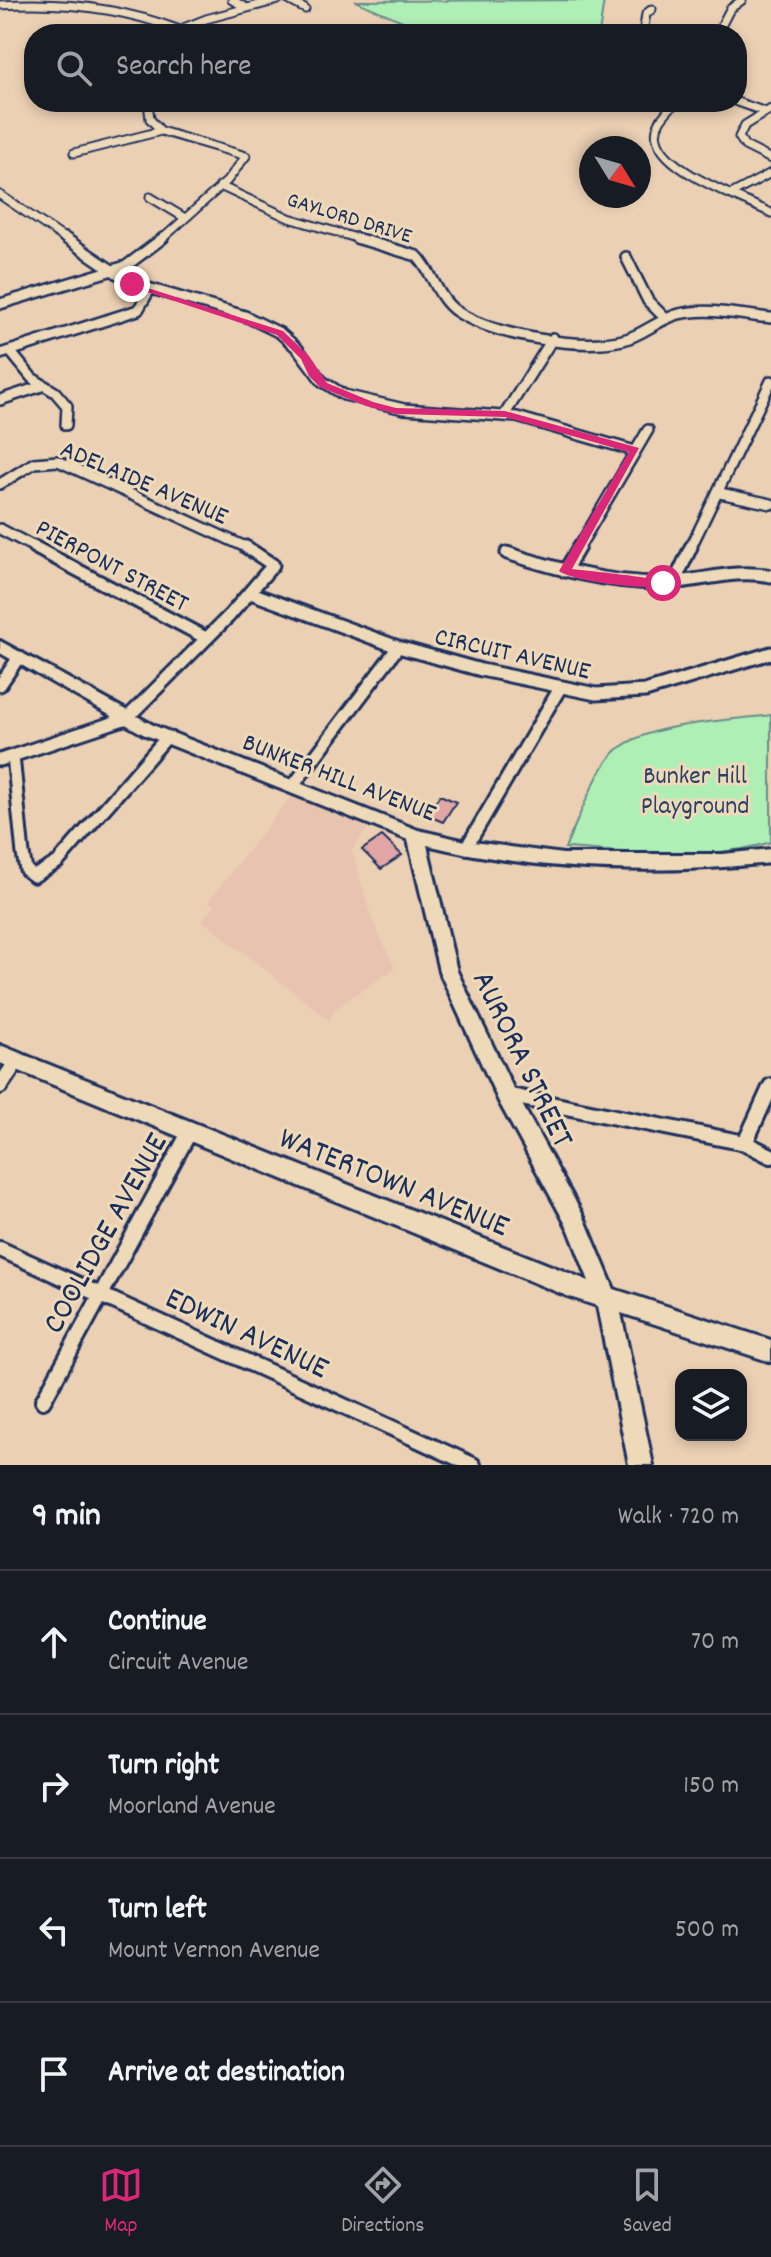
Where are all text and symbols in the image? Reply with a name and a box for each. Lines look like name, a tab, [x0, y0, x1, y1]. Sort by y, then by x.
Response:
search box	[24, 24, 747, 112]
icon: search	[52, 46, 96, 90]
text: Search here	[116, 47, 252, 90]
north arrow	[579, 136, 651, 208]
street label: GAYLORD DRIVE	[283, 186, 415, 253]
route end	[114, 266, 150, 302]
street label: ADELAIDE AVENUE	[54, 432, 234, 536]
street label: PIERPONT STREET	[28, 511, 195, 623]
route start	[645, 565, 681, 601]
street label: CIRCUIT AVENUE	[431, 619, 594, 691]
street label: BUNKER HILL AVENUE	[237, 725, 441, 833]
park label: Bunker Hill Playground	[641, 759, 749, 826]
street label: AURORA STREET	[458, 964, 583, 1157]
street label: WATERTOWN AVENUE	[271, 1118, 516, 1252]
street label: COOLIDGE AVENUE	[33, 1125, 182, 1343]
street label: EDWIN AVENUE	[157, 1278, 336, 1394]
map controls	[675, 1369, 747, 1441]
button: layers	[675, 1369, 747, 1441]
text: 9 min	[32, 1493, 101, 1542]
text: Walk · 720 m	[618, 1499, 739, 1536]
text: Continue	[108, 1602, 207, 1645]
icon: ahead	[32, 1620, 76, 1664]
text: 70 m	[691, 1624, 739, 1661]
text: Circuit Avenue	[108, 1645, 248, 1682]
text: Turn right	[108, 1746, 219, 1789]
icon: right	[32, 1764, 76, 1808]
text: 150 m	[683, 1768, 739, 1805]
text: Moorland Avenue	[108, 1789, 276, 1826]
text: Turn left	[108, 1890, 207, 1933]
icon: left	[32, 1908, 76, 1952]
text: 500 m	[675, 1912, 739, 1949]
text: Mount Vernon Avenue	[108, 1933, 320, 1970]
icon: arrive	[32, 2052, 76, 2096]
text: Arrive at destination	[108, 2053, 345, 2096]
tab: Map	[99, 2163, 143, 2242]
tab: Directions	[341, 2163, 425, 2242]
tab: Saved	[623, 2163, 672, 2242]

